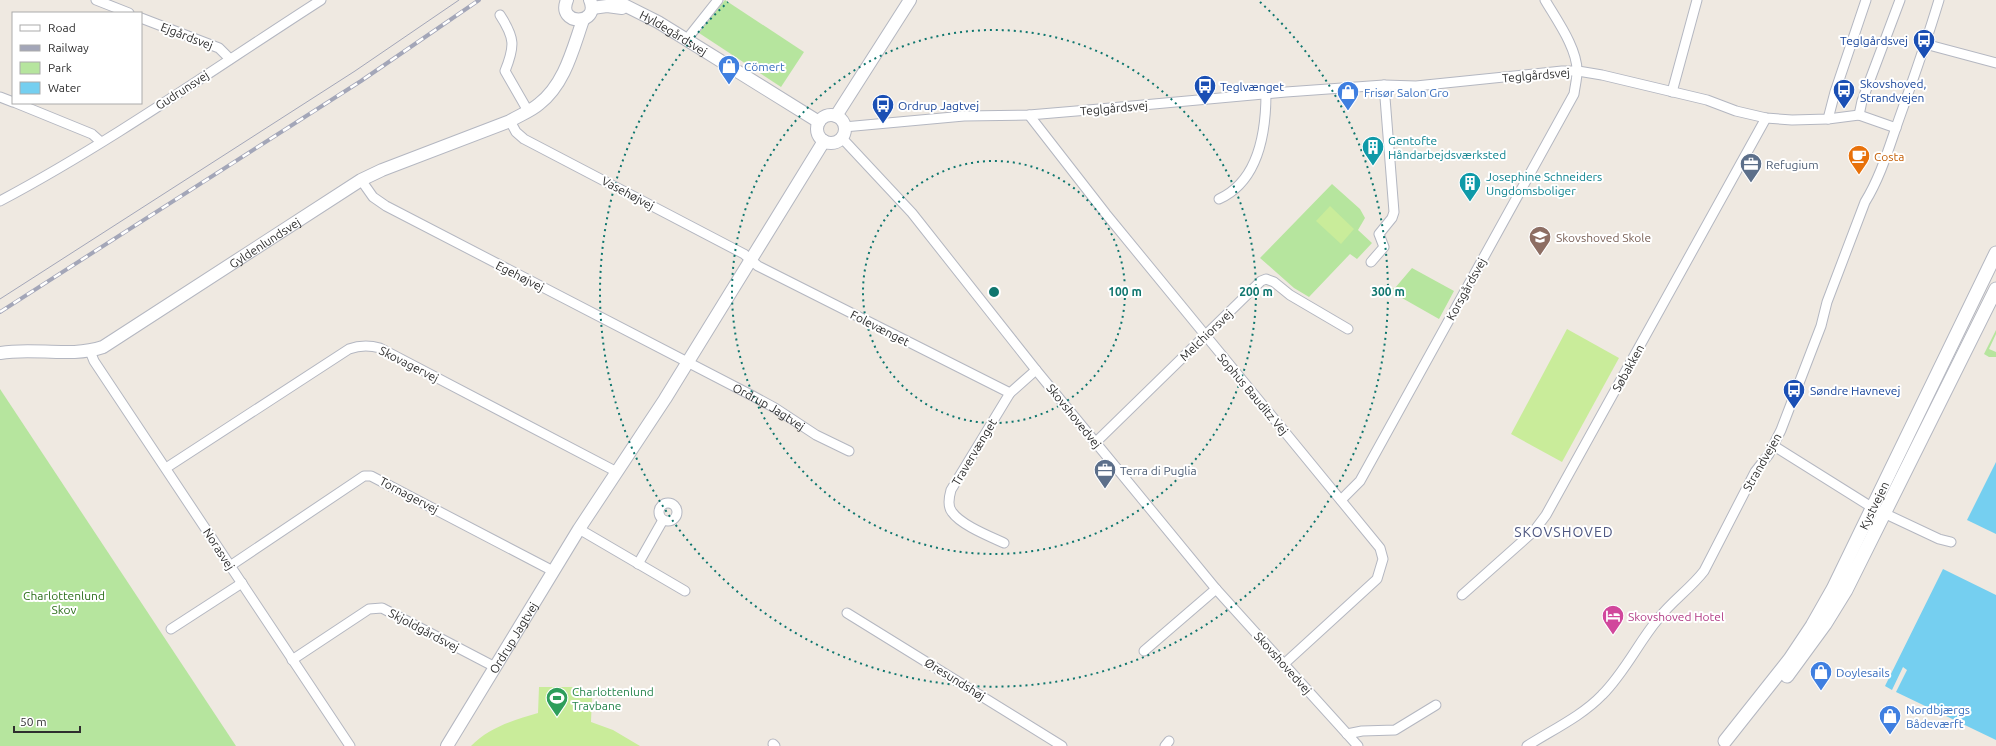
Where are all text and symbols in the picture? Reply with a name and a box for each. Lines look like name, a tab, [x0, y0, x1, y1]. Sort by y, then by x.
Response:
street label: Hyldegårdsvej	[638, 8, 710, 58]
legend	[12, 12, 142, 104]
street label: Ejgårdsvej	[159, 20, 215, 52]
text: Road	[48, 21, 76, 34]
bus stop icon: Teglgårdsvej	[1911, 27, 1937, 60]
place label: Teglgårdsvej	[1840, 34, 1908, 47]
text: Railway	[48, 41, 89, 54]
shop icon: Cömert	[716, 53, 742, 86]
place label: Cömert	[744, 60, 785, 73]
text: Park	[48, 61, 72, 74]
street label: Teglgårdsvej	[1502, 66, 1571, 84]
street label: Gudrunsvej	[153, 68, 211, 112]
bus stop icon: Teglvænget	[1192, 73, 1218, 106]
bus stop icon: Skovshoved, Strandvejen	[1831, 77, 1857, 110]
place label: Skovshoved, Strandvejen	[1860, 77, 1926, 104]
shop icon: Frisør Salon Gro	[1335, 79, 1361, 112]
place label: Teglvænget	[1220, 80, 1284, 93]
text: Water	[48, 81, 81, 94]
place label: Frisør Salon Gro	[1364, 86, 1449, 99]
bus stop icon: Ordrup Jagtvej	[870, 92, 896, 125]
place label: Ordrup Jagtvej	[898, 99, 979, 112]
street label: Teglgårdsvej	[1080, 99, 1149, 117]
building icon: Gentofte Håndarbejdsværksted	[1360, 134, 1386, 167]
place label: Gentofte Håndarbejdsværksted	[1388, 134, 1506, 161]
cafe icon: Costa	[1846, 143, 1872, 176]
place label: Costa	[1874, 150, 1904, 163]
office icon: Refugium	[1738, 151, 1764, 184]
place label: Refugium	[1766, 158, 1819, 171]
building icon: Josephine Schneiders Ungdomsboliger	[1457, 170, 1483, 203]
place label: Josephine Schneiders Ungdomsboliger	[1486, 170, 1602, 197]
street label: Vasehøjvej	[600, 174, 657, 212]
street label: Gyldenlundsvej	[227, 215, 302, 270]
school or university icon: Skovshoved Skole	[1527, 224, 1553, 257]
place label: Skovshoved Skole	[1556, 231, 1651, 244]
street label: Korsgårdsvej	[1444, 256, 1488, 322]
street label: Egehøjvej	[494, 258, 546, 294]
centre of rings	[987, 285, 1001, 299]
text: 100 m	[1108, 285, 1142, 298]
text: 200 m	[1239, 285, 1273, 298]
text: 300 m	[1371, 285, 1405, 298]
street label: Melchiorsvej	[1177, 307, 1235, 363]
street label: Folevænget	[848, 308, 912, 349]
street label: Søbakken	[1610, 342, 1646, 394]
street label: Skovagervej	[377, 343, 441, 385]
street label: Sophus Bauditz Vej	[1215, 351, 1291, 437]
bus stop icon: Søndre Havnevej	[1781, 377, 1807, 410]
street label: Ordrup Jagtvej	[731, 380, 808, 433]
street label: Skovshovedvej	[1044, 381, 1104, 451]
place label: Søndre Havnevej	[1810, 384, 1900, 397]
street label: Travervænget	[949, 416, 999, 488]
street label: Strandvejen	[1740, 431, 1784, 493]
office icon: Terra di Puglia	[1092, 457, 1118, 490]
place label: Terra di Puglia	[1120, 464, 1197, 477]
street label: Tornagervej	[378, 474, 441, 516]
street label: Kystvejen	[1856, 479, 1891, 531]
district label: SKOVSHOVED	[1514, 524, 1614, 540]
street label: Norasvej	[201, 526, 237, 572]
park label: Charlottenlund Skov	[23, 589, 105, 616]
street label: Ordrup Jagtvej	[486, 599, 540, 676]
hotel icon: Skovshoved Hotel	[1600, 603, 1626, 636]
street label: Skjoldgårdsvej	[387, 606, 461, 654]
place label: Skovshoved Hotel	[1628, 610, 1724, 623]
street label: Skovshovedvej	[1252, 629, 1314, 697]
street label: Øresundshøj	[923, 655, 988, 703]
shop icon: Doylesails	[1808, 659, 1834, 692]
place label: Doylesails	[1836, 666, 1890, 679]
sports icon: Charlottenlund Travbane	[544, 685, 570, 718]
place label: Charlottenlund Travbane	[572, 685, 654, 712]
shop icon: Nordbjærgs Bådeværft	[1877, 703, 1903, 736]
place label: Nordbjærgs Bådeværft	[1906, 703, 1970, 730]
scale bar	[14, 708, 80, 734]
text: 50 m	[20, 715, 47, 728]

